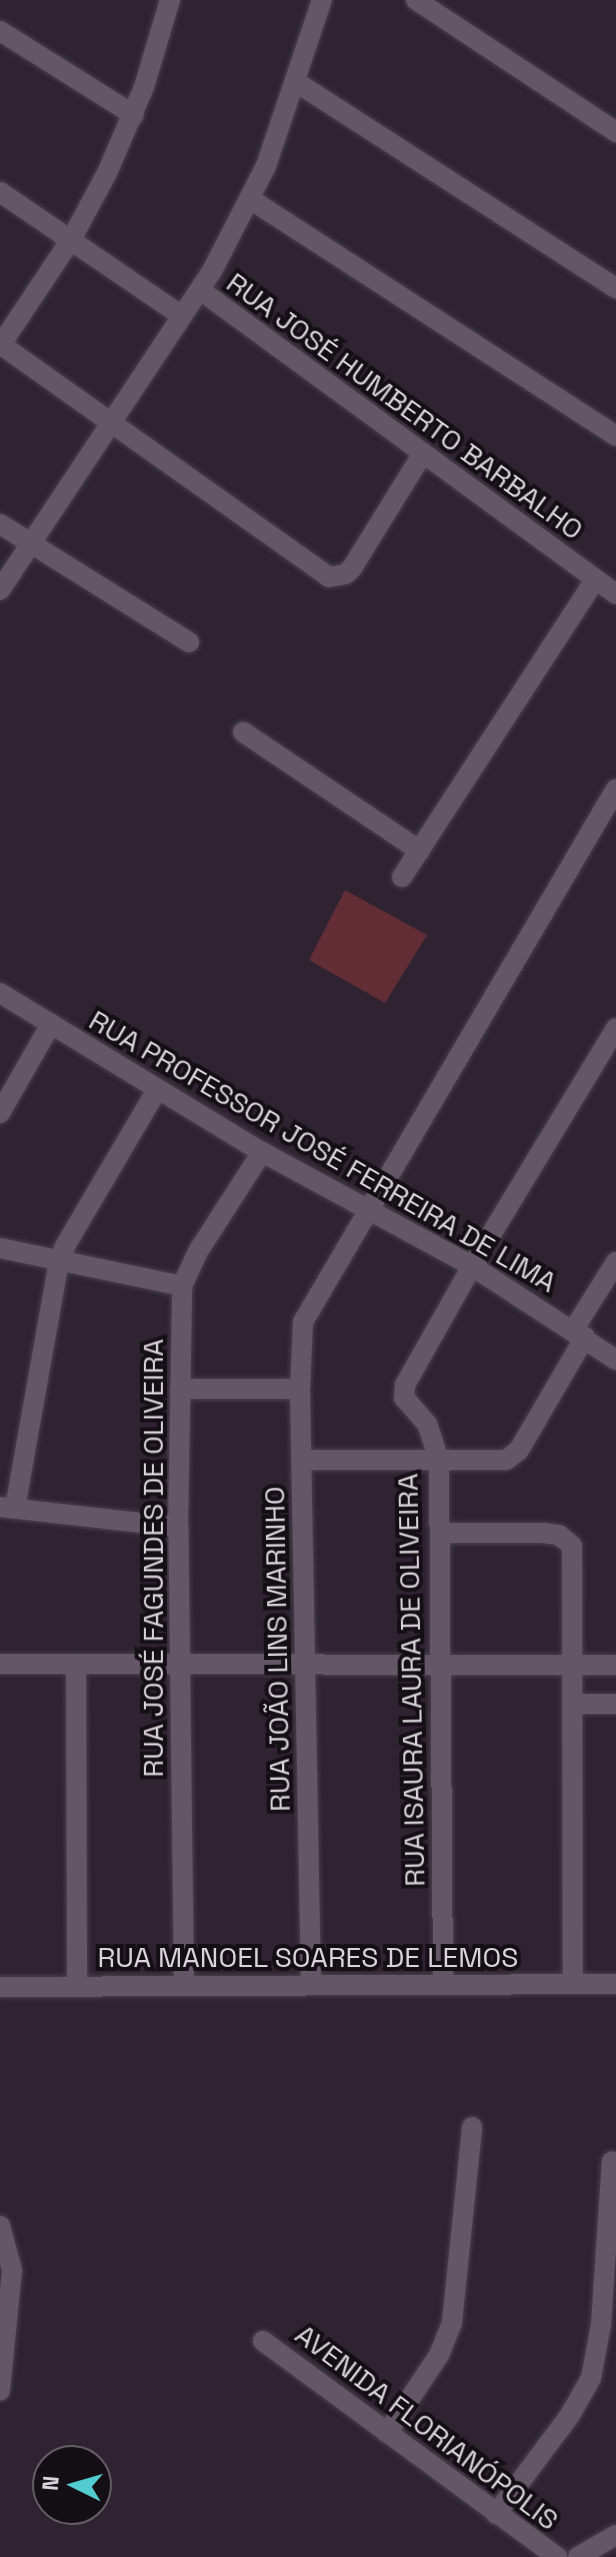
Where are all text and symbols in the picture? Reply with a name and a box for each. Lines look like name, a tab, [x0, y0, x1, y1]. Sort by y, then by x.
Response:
street label: RUA JOSÉ HUMBERTO BARBALHO	[220, 265, 590, 547]
street label: RUA PROFESSOR JOSÉ FERREIRA DE LIMA	[83, 1003, 563, 1299]
street label: RUA JOSÉ FAGUNDES DE OLIVEIRA	[136, 1338, 170, 1778]
street label: RUA ISAURA LAURA DE OLIVEIRA	[391, 1473, 431, 1887]
street label: RUA JOÃO LINS MARINHO	[257, 1486, 297, 1812]
street label: RUA MANOEL SOARES DE LEMOS	[97, 1940, 519, 1974]
street label: AVENIDA FLORIANÓPOLIS	[289, 2317, 565, 2537]
north arrow	[32, 2445, 112, 2525]
text: N	[35, 2475, 65, 2492]

